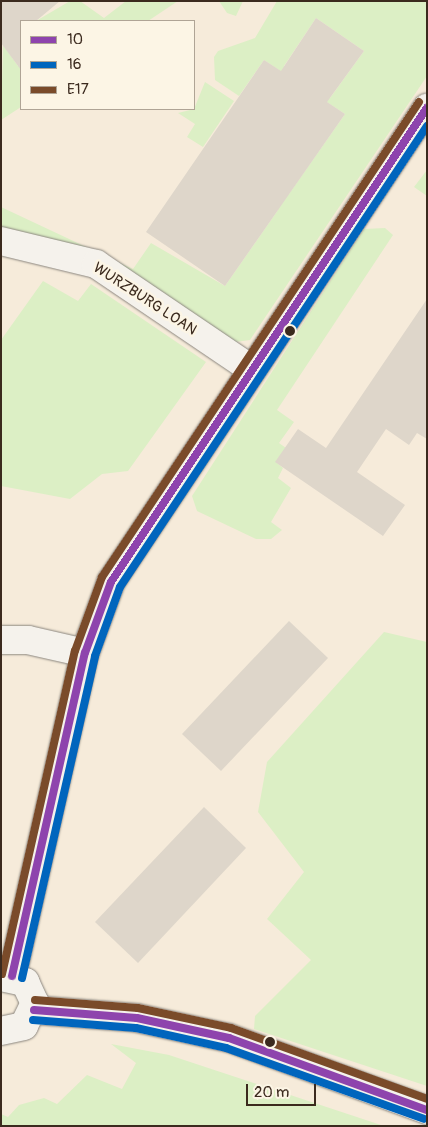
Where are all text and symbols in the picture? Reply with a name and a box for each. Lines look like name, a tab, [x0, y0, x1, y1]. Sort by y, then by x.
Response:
legend	[20, 20, 195, 110]
text: 10	[67, 30, 83, 49]
text: 16	[67, 55, 82, 74]
text: E17	[67, 80, 89, 99]
street label: WURZBURG LOAN	[90, 259, 200, 339]
unlabelled marker	[285, 326, 295, 336]
unlabelled marker	[265, 1037, 275, 1047]
scale bar	[248, 1074, 318, 1106]
text: 20 m	[254, 1083, 289, 1102]

